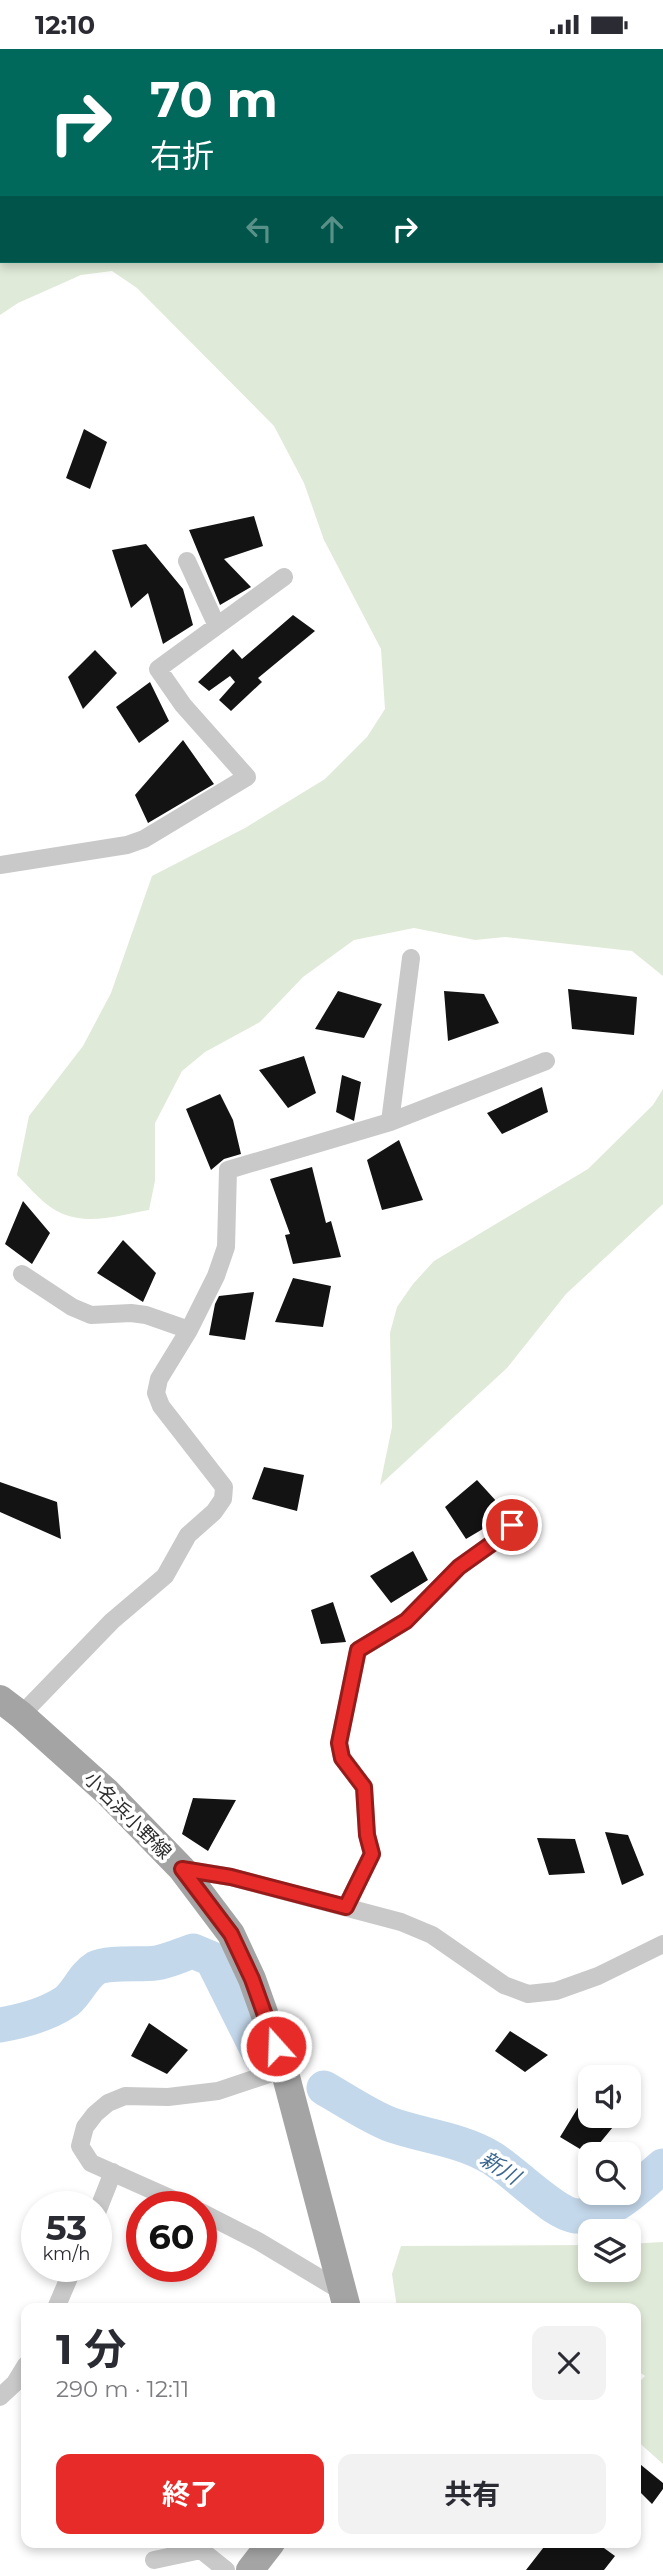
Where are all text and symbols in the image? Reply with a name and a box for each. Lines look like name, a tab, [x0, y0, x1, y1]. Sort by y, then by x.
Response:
text: 12:10	[35, 9, 95, 41]
text: 70 m	[150, 70, 278, 129]
icon: right	[35, 77, 126, 168]
text: 右折	[150, 136, 214, 175]
icon: left	[240, 210, 278, 248]
icon: ahead	[313, 210, 351, 248]
icon: right	[386, 210, 424, 248]
pin	[482, 1495, 542, 1555]
icon: arrive	[493, 1506, 531, 1544]
street label: 小名浜小野線	[79, 1767, 176, 1864]
position arrow	[239, 2009, 313, 2083]
map controls	[578, 2065, 641, 2282]
button: sound	[578, 2065, 641, 2128]
button: search	[578, 2142, 641, 2205]
water label: 新川	[476, 2146, 526, 2190]
speed limit sign: 60	[126, 2191, 217, 2282]
text: 53	[46, 2206, 87, 2249]
button: layers	[578, 2219, 641, 2282]
text: km/h	[42, 2243, 91, 2265]
text: 1 分	[56, 2323, 126, 2375]
button: close	[532, 2326, 606, 2400]
text: 290 m · 12:11	[56, 2375, 189, 2403]
button: 終了	[56, 2454, 324, 2534]
button: 共有	[338, 2454, 606, 2534]

